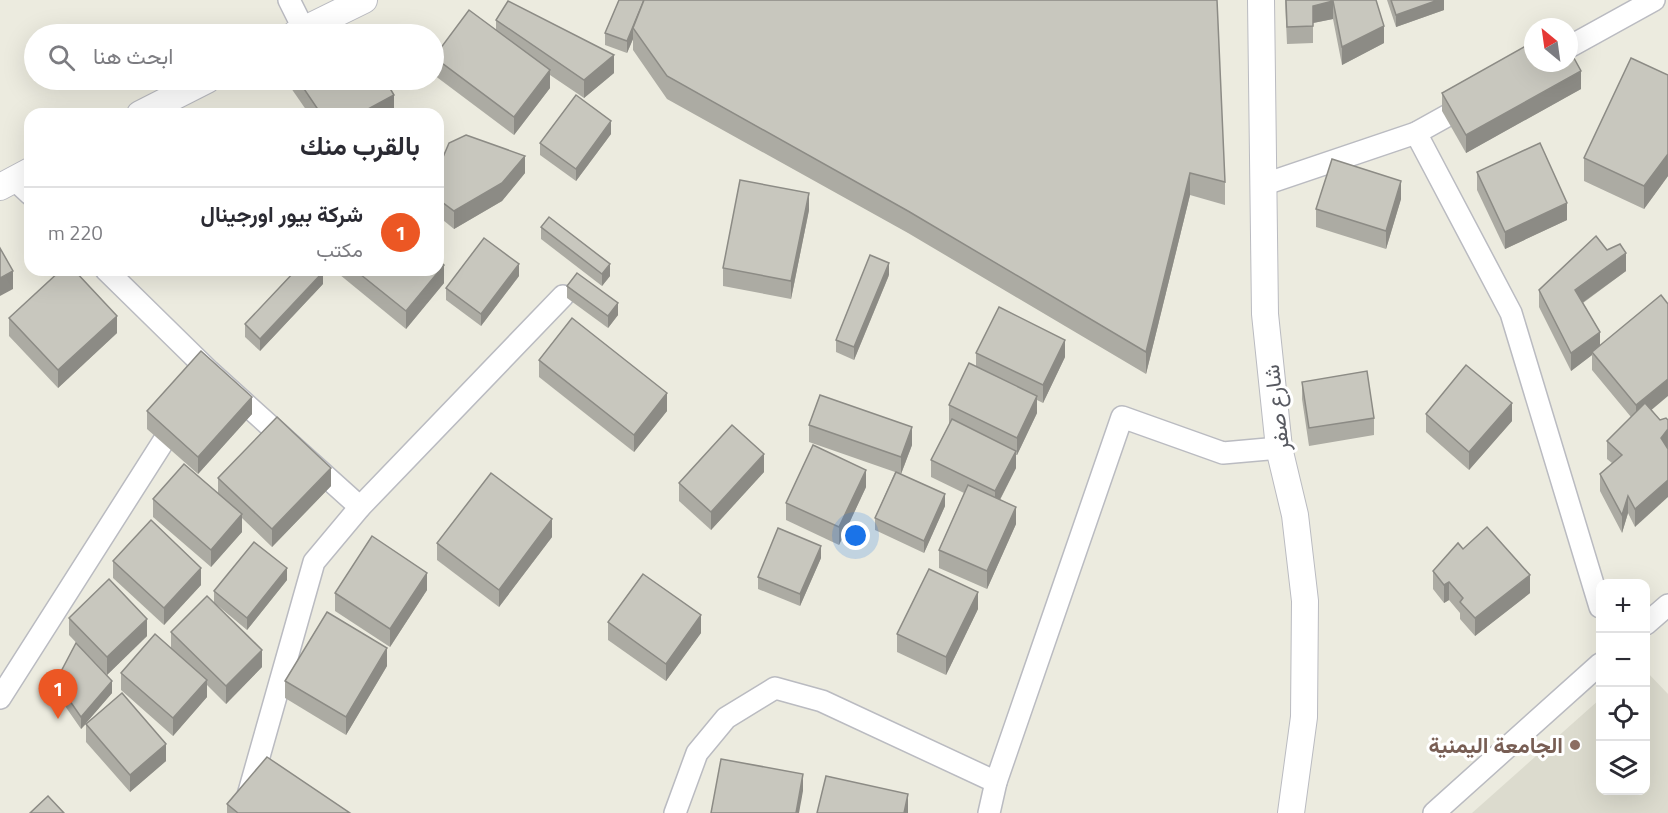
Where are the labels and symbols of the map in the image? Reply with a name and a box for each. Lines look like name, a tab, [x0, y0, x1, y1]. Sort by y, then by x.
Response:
north arrow	[1524, 18, 1578, 72]
street label: شارع صفر	[1254, 363, 1298, 454]
your location	[841, 521, 870, 550]
pin: 1	[38, 670, 78, 719]
place label: الجامعة اليمنية	[1429, 728, 1563, 762]
marker: الجامعة اليمنية	[1568, 738, 1582, 752]

